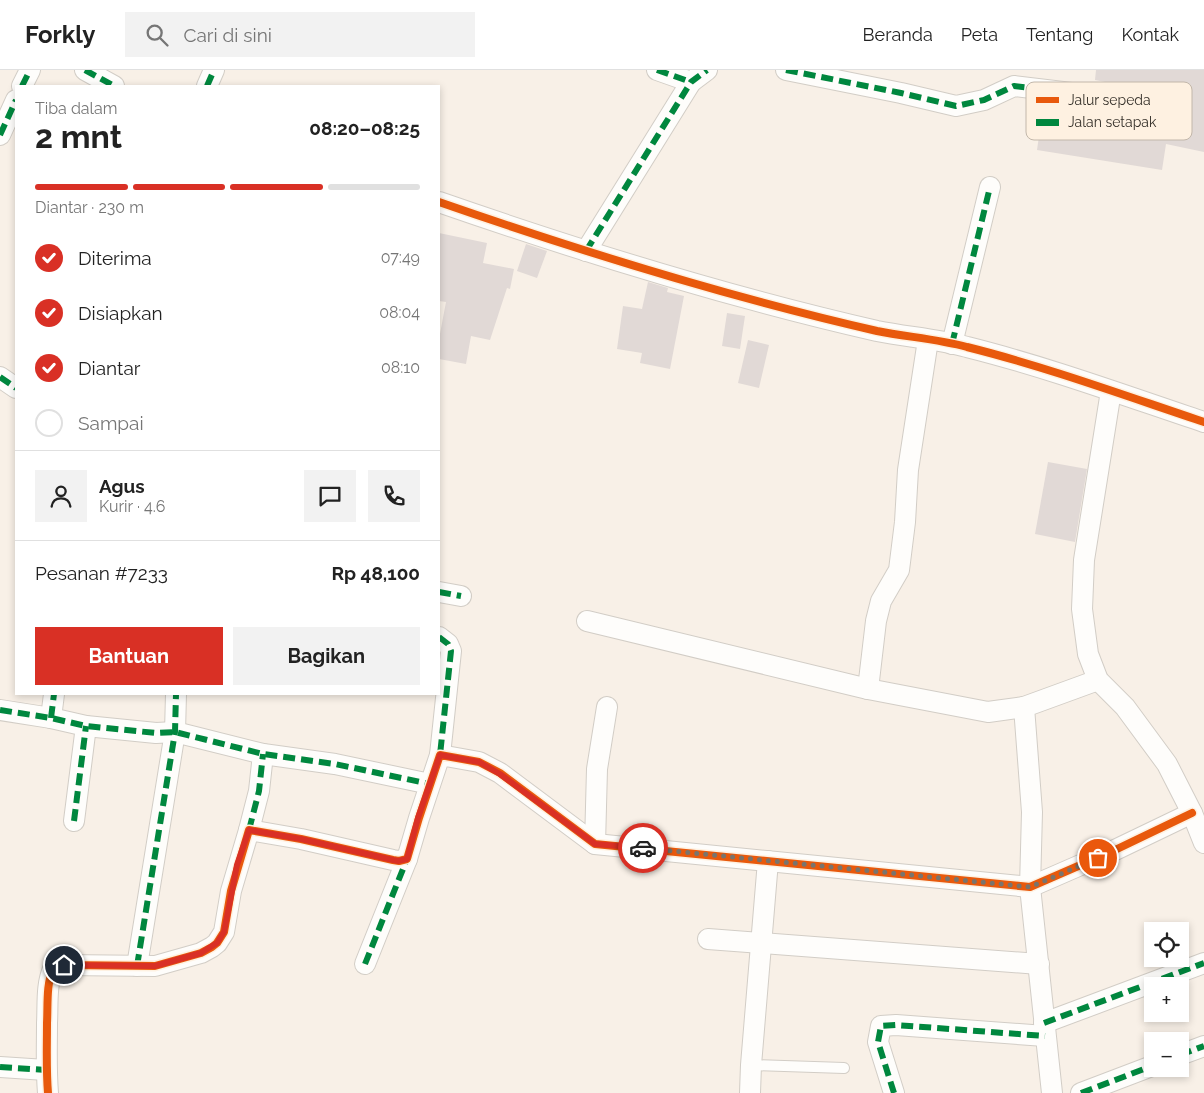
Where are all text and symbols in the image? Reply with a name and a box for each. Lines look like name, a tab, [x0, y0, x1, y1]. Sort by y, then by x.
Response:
search box	[125, 12, 475, 57]
text: Forkly	[25, 20, 95, 49]
icon: search	[143, 21, 171, 49]
text: Cari di sini	[183, 24, 272, 46]
text: Beranda	[863, 24, 933, 45]
text: Peta	[961, 24, 998, 45]
text: Tentang	[1026, 24, 1093, 45]
text: Kontak	[1121, 24, 1179, 45]
legend	[1026, 82, 1192, 140]
text: Jalur sepeda	[1068, 92, 1151, 108]
text: Tiba dalam	[35, 99, 117, 118]
text: Jalan setapak	[1068, 114, 1157, 130]
text: 08:20–08:25	[309, 117, 420, 139]
text: 2 mnt	[35, 118, 122, 155]
text: Diantar · 230 m	[35, 198, 144, 217]
icon: check	[35, 244, 63, 272]
text: Diterima	[78, 247, 152, 269]
text: 07:49	[381, 248, 420, 267]
icon: check	[35, 299, 63, 327]
text: Disiapkan	[78, 302, 163, 324]
text: 08:04	[379, 303, 420, 322]
icon: check	[35, 354, 63, 382]
text: Diantar	[78, 357, 140, 379]
text: 08:10	[381, 358, 420, 377]
text: Sampai	[78, 412, 144, 434]
button: person	[35, 470, 87, 522]
button: chat	[304, 470, 356, 522]
button: phone	[368, 470, 420, 522]
text: Agus	[99, 475, 145, 497]
text: Kurir · 4.6	[99, 497, 165, 516]
text: Pesanan #7233	[35, 562, 168, 584]
text: Rp 48,100	[331, 562, 420, 584]
button: Bantuan	[35, 627, 223, 685]
button: Bagikan	[233, 627, 420, 685]
courier	[618, 823, 668, 873]
icon: car	[629, 834, 657, 862]
pin	[1077, 837, 1119, 879]
icon: bag	[1084, 844, 1112, 872]
map controls	[1144, 922, 1189, 1077]
button: locate	[1144, 922, 1189, 967]
pin	[43, 944, 85, 986]
icon: home	[50, 951, 78, 979]
button: +	[1144, 977, 1189, 1022]
button: −	[1144, 1032, 1189, 1077]

